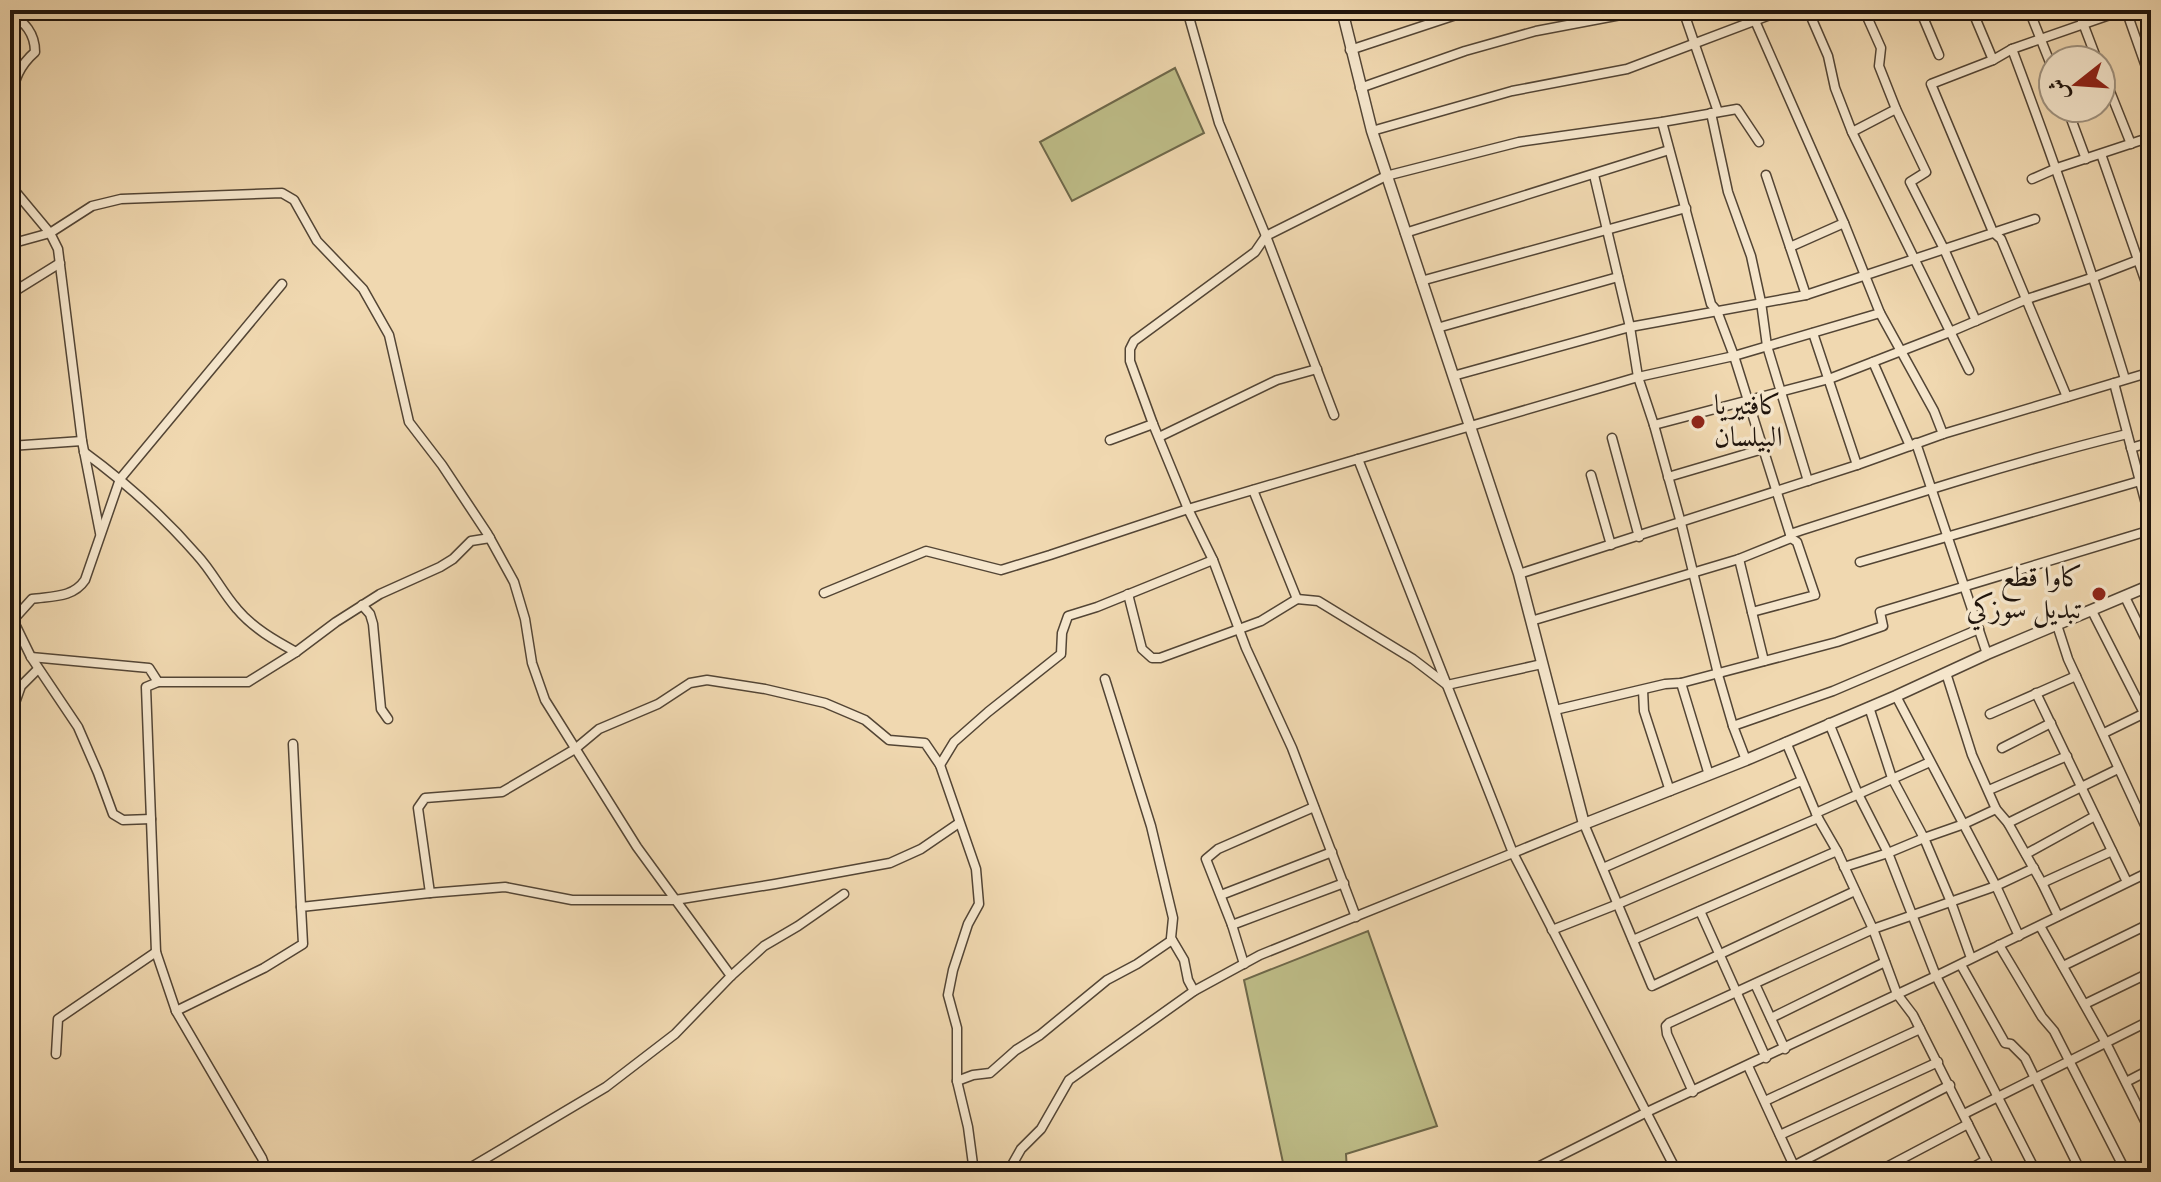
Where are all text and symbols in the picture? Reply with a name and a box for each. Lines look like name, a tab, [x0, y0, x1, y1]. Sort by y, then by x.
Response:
north arrow	[2037, 44, 2117, 124]
text: ش	[2043, 75, 2076, 104]
place label: كافتيريا البيلسان	[1714, 389, 1783, 456]
marker: كافتيريا البيلسان	[1689, 413, 1707, 431]
place label: كاوا قطع تبديل سوزكي	[1967, 561, 2083, 631]
marker: كاوا قطع تبديل سوزكي	[2090, 585, 2108, 603]

